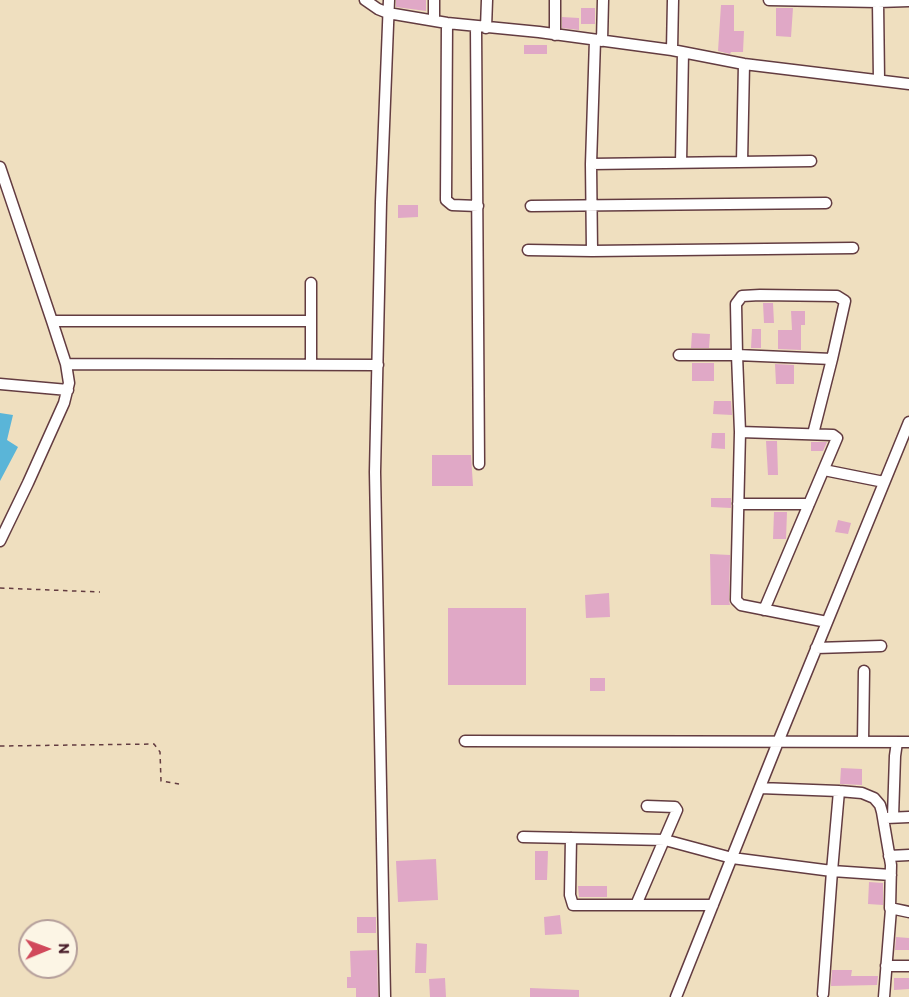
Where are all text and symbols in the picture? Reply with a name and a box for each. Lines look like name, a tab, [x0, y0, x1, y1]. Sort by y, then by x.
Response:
north arrow	[18, 919, 78, 979]
text: N	[55, 943, 74, 954]

